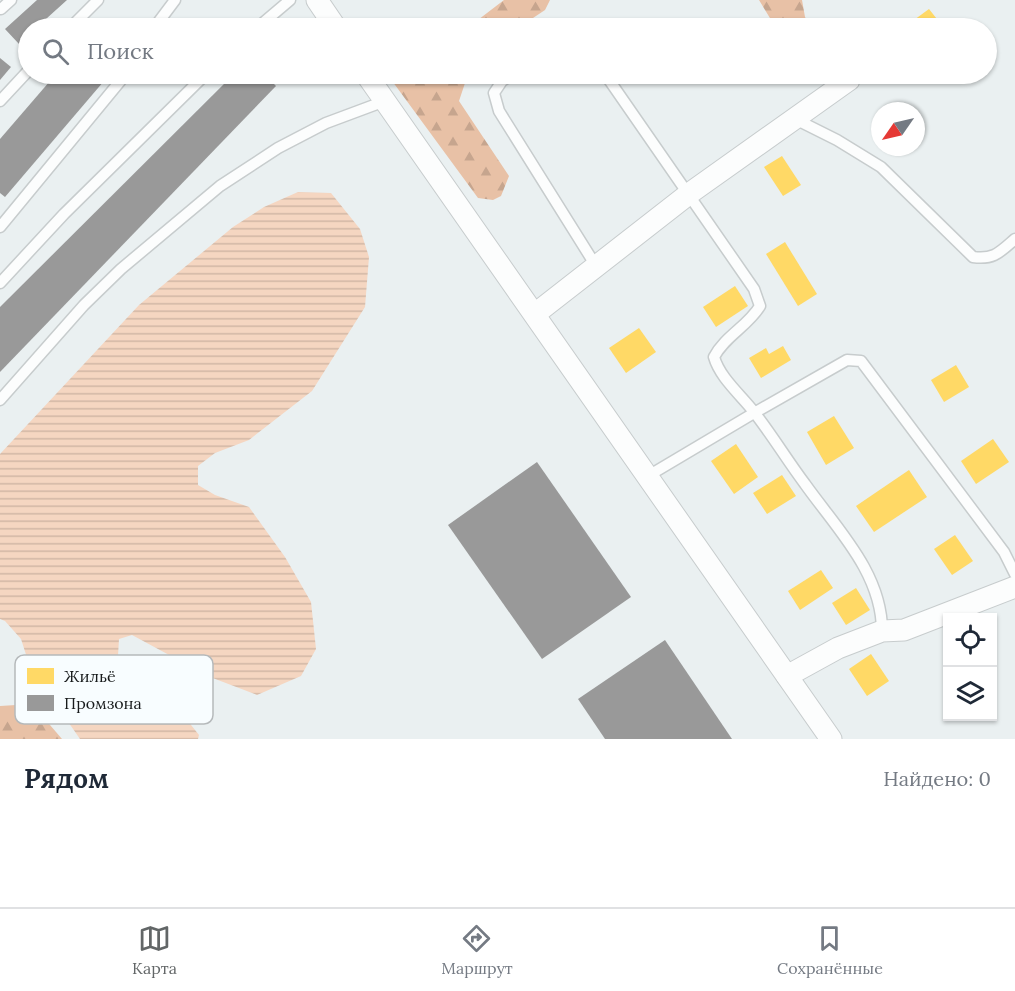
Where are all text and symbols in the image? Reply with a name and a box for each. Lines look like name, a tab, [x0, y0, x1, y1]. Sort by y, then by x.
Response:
search box	[18, 18, 997, 84]
icon: search	[39, 35, 72, 68]
text: Поиск	[87, 37, 153, 65]
north arrow	[871, 102, 925, 156]
map controls	[943, 613, 997, 721]
button: locate	[943, 613, 997, 667]
legend	[15, 655, 213, 724]
text: Жильё	[64, 666, 116, 686]
button: layers	[943, 667, 997, 721]
text: Промзона	[64, 693, 142, 713]
text: Рядом	[24, 762, 109, 795]
text: Найдено: 0	[883, 766, 991, 791]
tab: Карта	[132, 922, 177, 978]
tab: Маршрут	[441, 922, 513, 978]
tab: Сохранённые	[777, 922, 883, 978]

